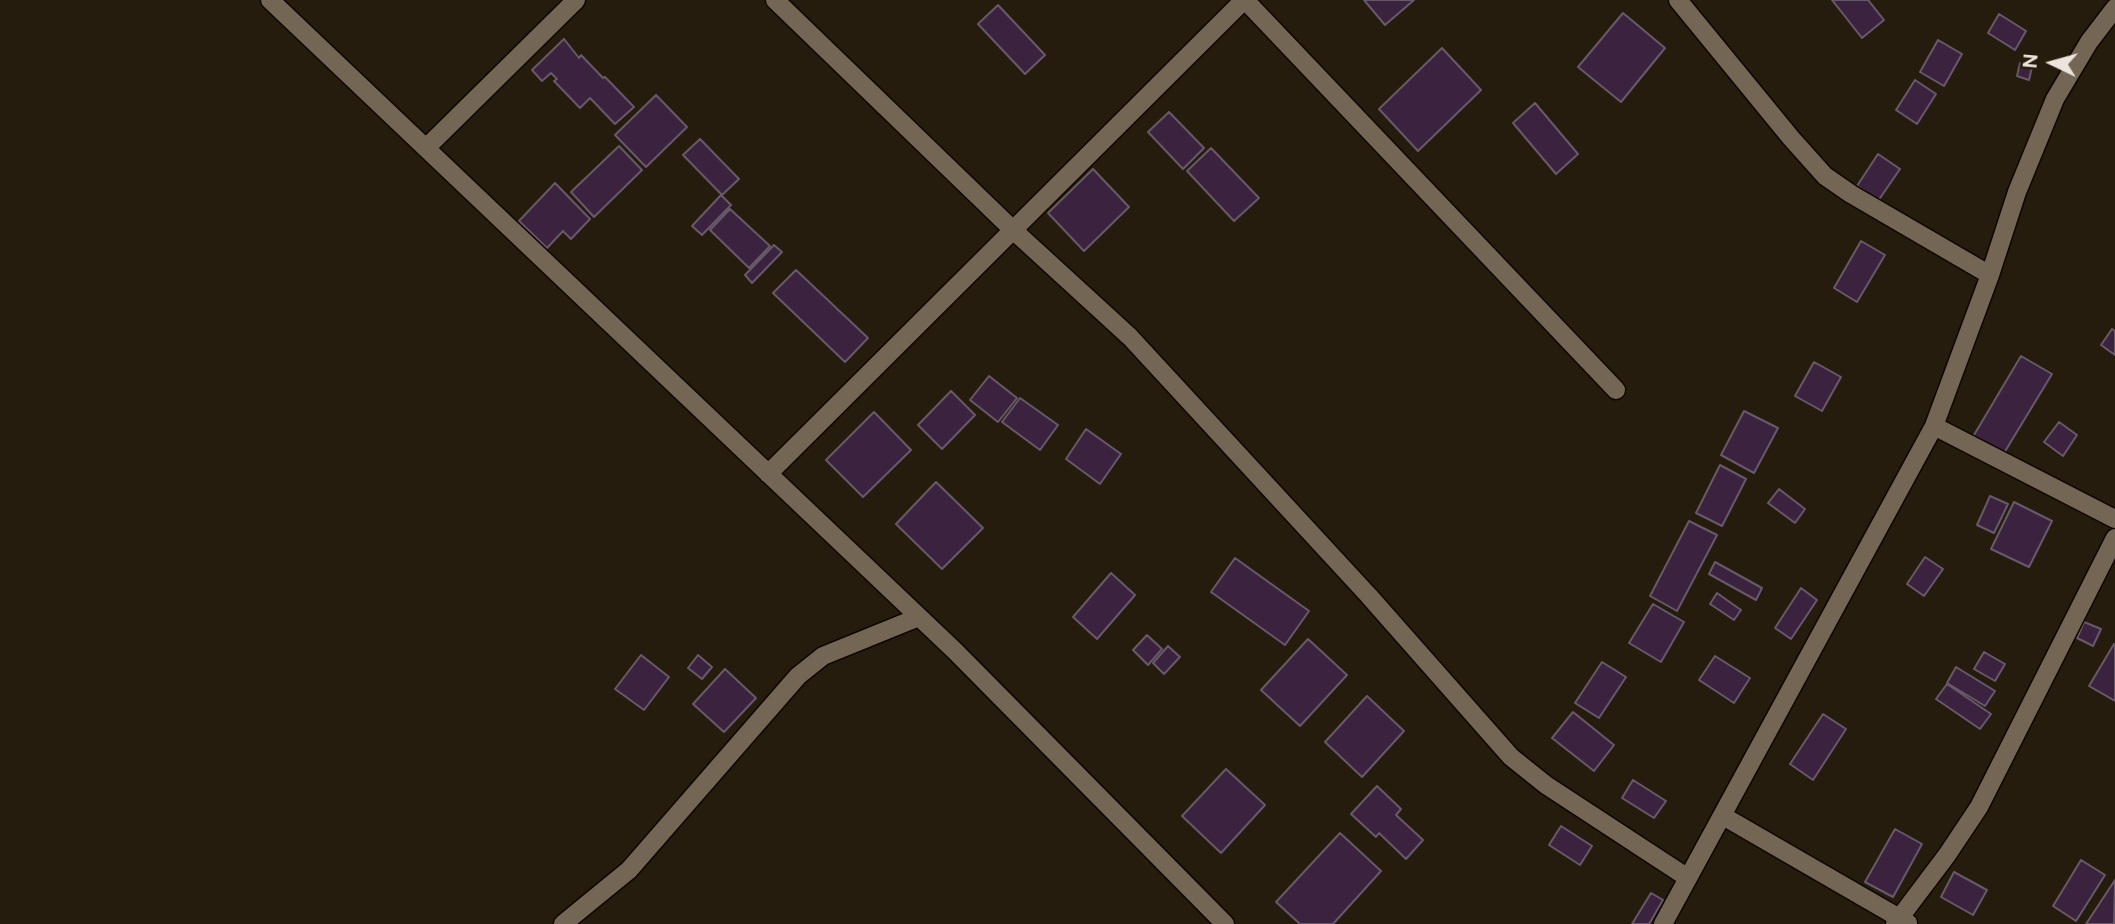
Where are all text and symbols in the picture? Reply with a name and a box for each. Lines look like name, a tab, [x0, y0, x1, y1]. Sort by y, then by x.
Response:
north arrow	[2017, 28, 2087, 98]
text: N	[2018, 53, 2043, 69]

